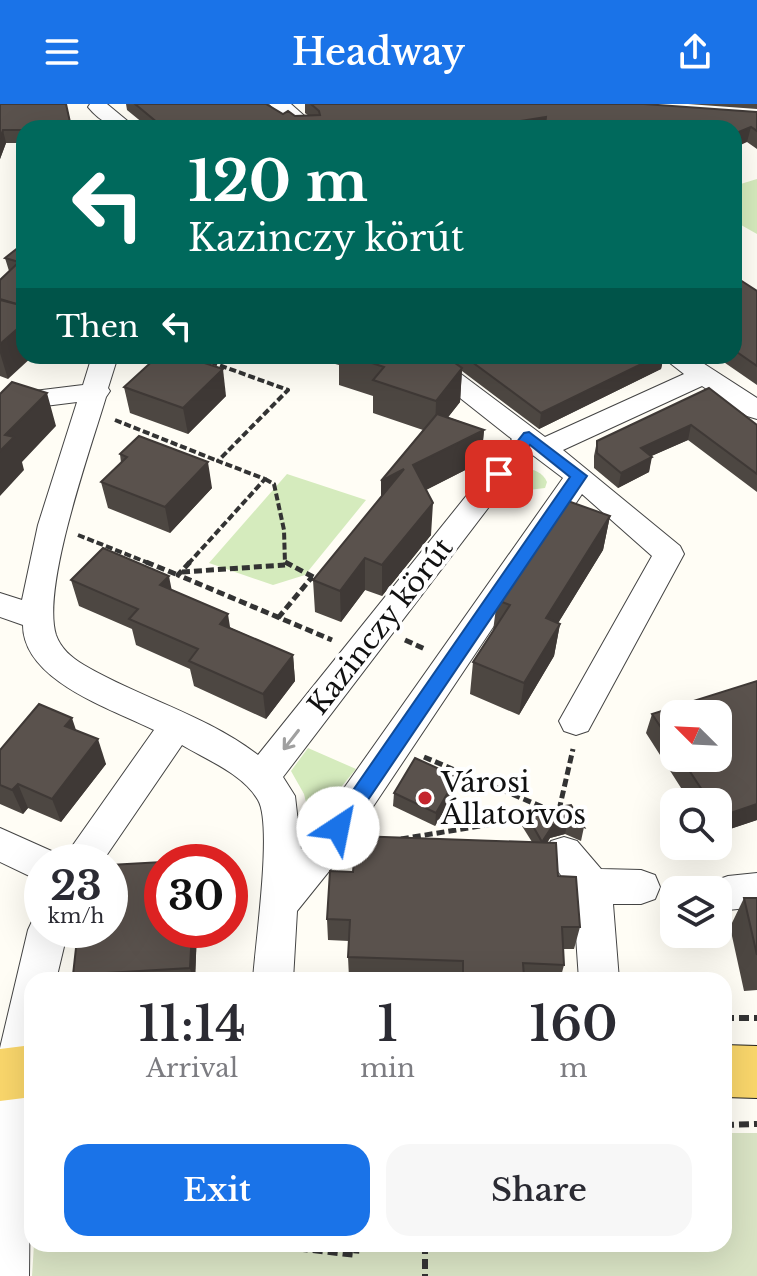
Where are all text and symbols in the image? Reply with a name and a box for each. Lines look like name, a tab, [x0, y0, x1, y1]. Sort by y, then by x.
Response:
icon: menu	[40, 30, 84, 74]
text: Headway	[292, 30, 465, 75]
icon: share	[673, 30, 717, 74]
text: 120 m	[188, 147, 368, 216]
icon: left	[56, 152, 160, 256]
text: Kazinczy körút	[188, 216, 464, 261]
icon: left	[155, 304, 199, 348]
text: Then	[56, 308, 139, 345]
pin	[465, 440, 533, 508]
icon: arrive	[477, 452, 521, 496]
street label: Kazinczy körút	[301, 531, 461, 722]
north arrow	[660, 700, 732, 772]
map controls	[660, 700, 732, 948]
one-way arrow	[282, 729, 299, 750]
place label: Városi Állatorvos	[440, 765, 586, 832]
position arrow	[296, 786, 380, 870]
button: search	[660, 788, 732, 860]
marker: Városi Állatorvos	[416, 789, 434, 807]
speed limit sign: 30	[144, 844, 248, 948]
text: 23	[50, 861, 102, 911]
button: layers	[660, 876, 732, 948]
text: km/h	[48, 904, 104, 928]
text: 11:14	[138, 994, 246, 1054]
text: 1	[377, 994, 398, 1054]
text: 160	[529, 994, 618, 1054]
text: Arrival	[146, 1052, 238, 1084]
text: min	[360, 1052, 415, 1084]
text: m	[559, 1052, 587, 1084]
button: Exit	[64, 1144, 370, 1236]
button: Share	[386, 1144, 692, 1236]

